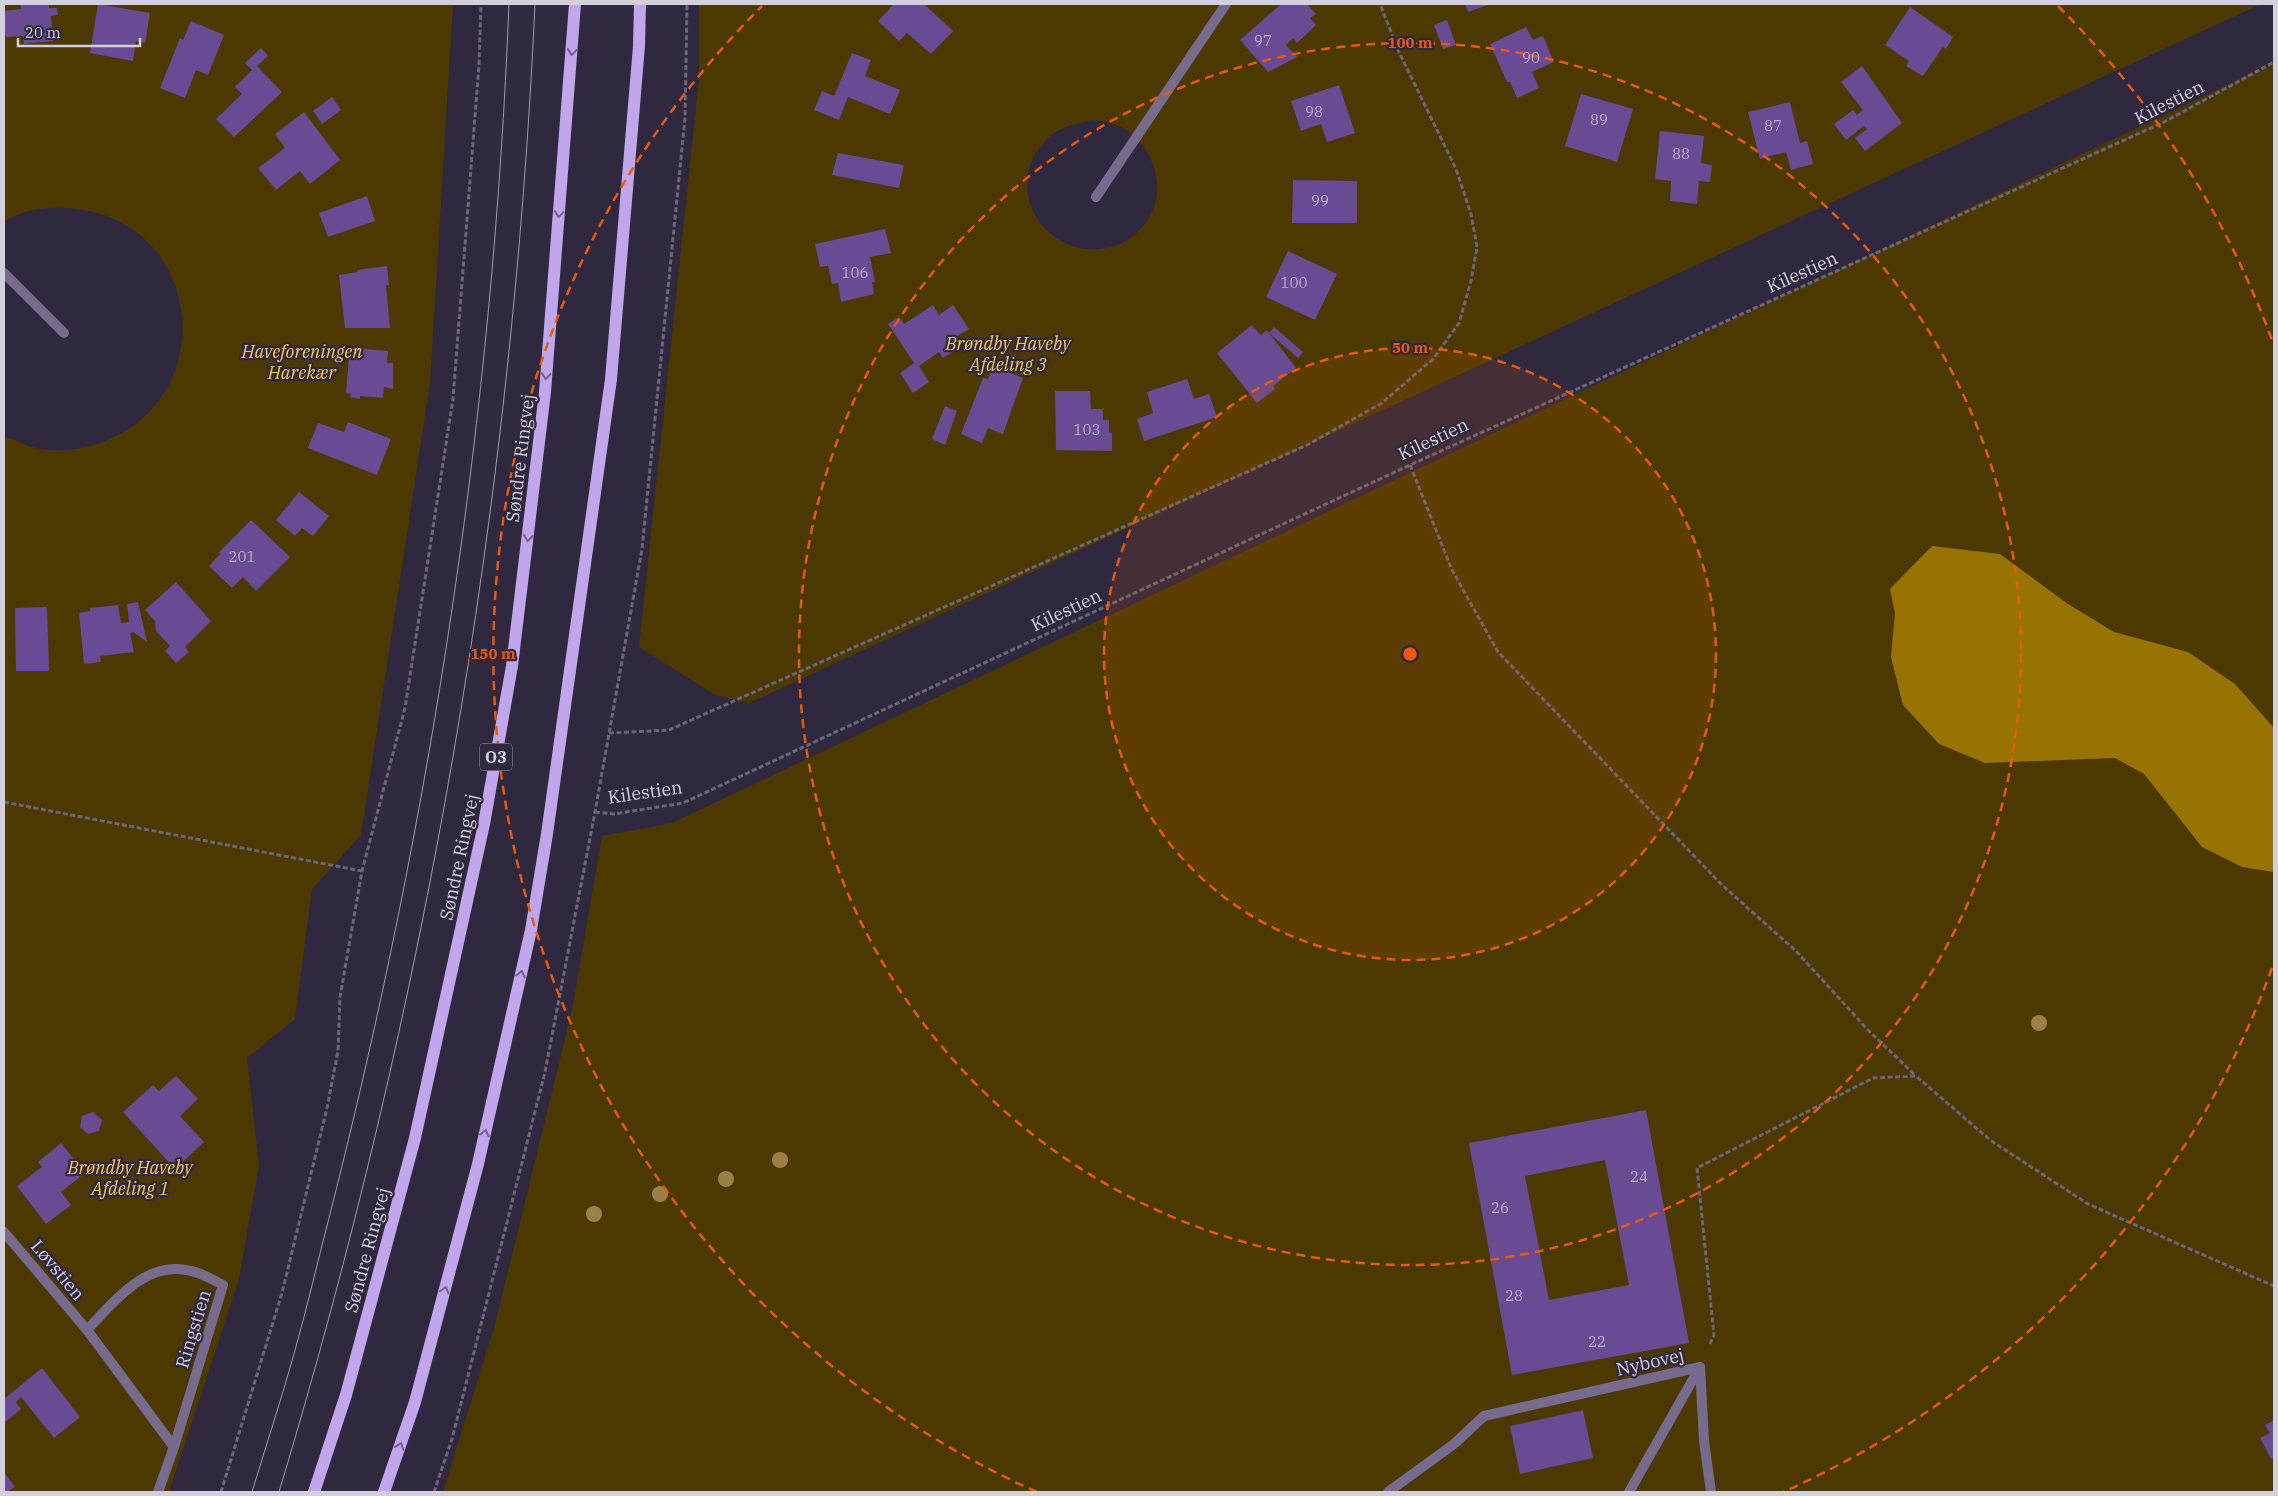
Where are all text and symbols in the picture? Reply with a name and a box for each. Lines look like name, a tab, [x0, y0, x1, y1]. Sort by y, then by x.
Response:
scale bar	[18, 15, 140, 47]
text: 20 m	[25, 23, 61, 42]
house number: 97	[1254, 31, 1272, 50]
text: 100 m	[1387, 33, 1433, 52]
house number: 90	[1522, 48, 1540, 67]
one-way arrow	[567, 49, 578, 57]
street label: Kilestien	[2130, 75, 2208, 129]
house number: 98	[1305, 102, 1323, 121]
house number: 89	[1590, 110, 1608, 129]
house number: 87	[1764, 116, 1782, 135]
house number: 88	[1672, 144, 1690, 163]
house number: 99	[1311, 191, 1329, 210]
one-way arrow	[554, 211, 565, 219]
street label: Kilestien	[1763, 246, 1841, 298]
house number: 106	[841, 263, 869, 282]
house number: 100	[1280, 273, 1308, 292]
park label: Brøndby Haveby Afdeling 3	[945, 332, 1072, 376]
text: 50 m	[1392, 338, 1428, 357]
park label: Haveforeningen Harekær	[240, 340, 363, 384]
one-way arrow	[541, 373, 552, 381]
street label: Søndre Ringvej	[501, 393, 539, 523]
street label: Kilestien	[1394, 413, 1472, 465]
house number: 103	[1073, 420, 1101, 439]
one-way arrow	[523, 534, 534, 542]
house number: 201	[228, 547, 256, 566]
street label: Kilestien	[1027, 584, 1105, 636]
text: 150 m	[470, 644, 516, 663]
centre of rings	[1401, 645, 1419, 663]
road number: O3	[480, 744, 512, 770]
street label: Kilestien	[606, 775, 684, 809]
street label: Søndre Ringvej	[434, 792, 484, 922]
one-way arrow	[515, 970, 526, 979]
one-way arrow	[479, 1128, 490, 1137]
park label: Brøndby Haveby Afdeling 1	[67, 1156, 194, 1200]
house number: 24	[1630, 1167, 1648, 1186]
street label: Søndre Ringvej	[339, 1185, 395, 1315]
house number: 26	[1491, 1198, 1509, 1217]
street label: Løvstien	[26, 1235, 90, 1305]
one-way arrow	[439, 1286, 450, 1295]
house number: 28	[1505, 1286, 1523, 1305]
street label: Ringstien	[170, 1287, 216, 1371]
house number: 22	[1588, 1332, 1606, 1351]
street label: Nybovej	[1614, 1343, 1686, 1381]
one-way arrow	[394, 1442, 404, 1451]

